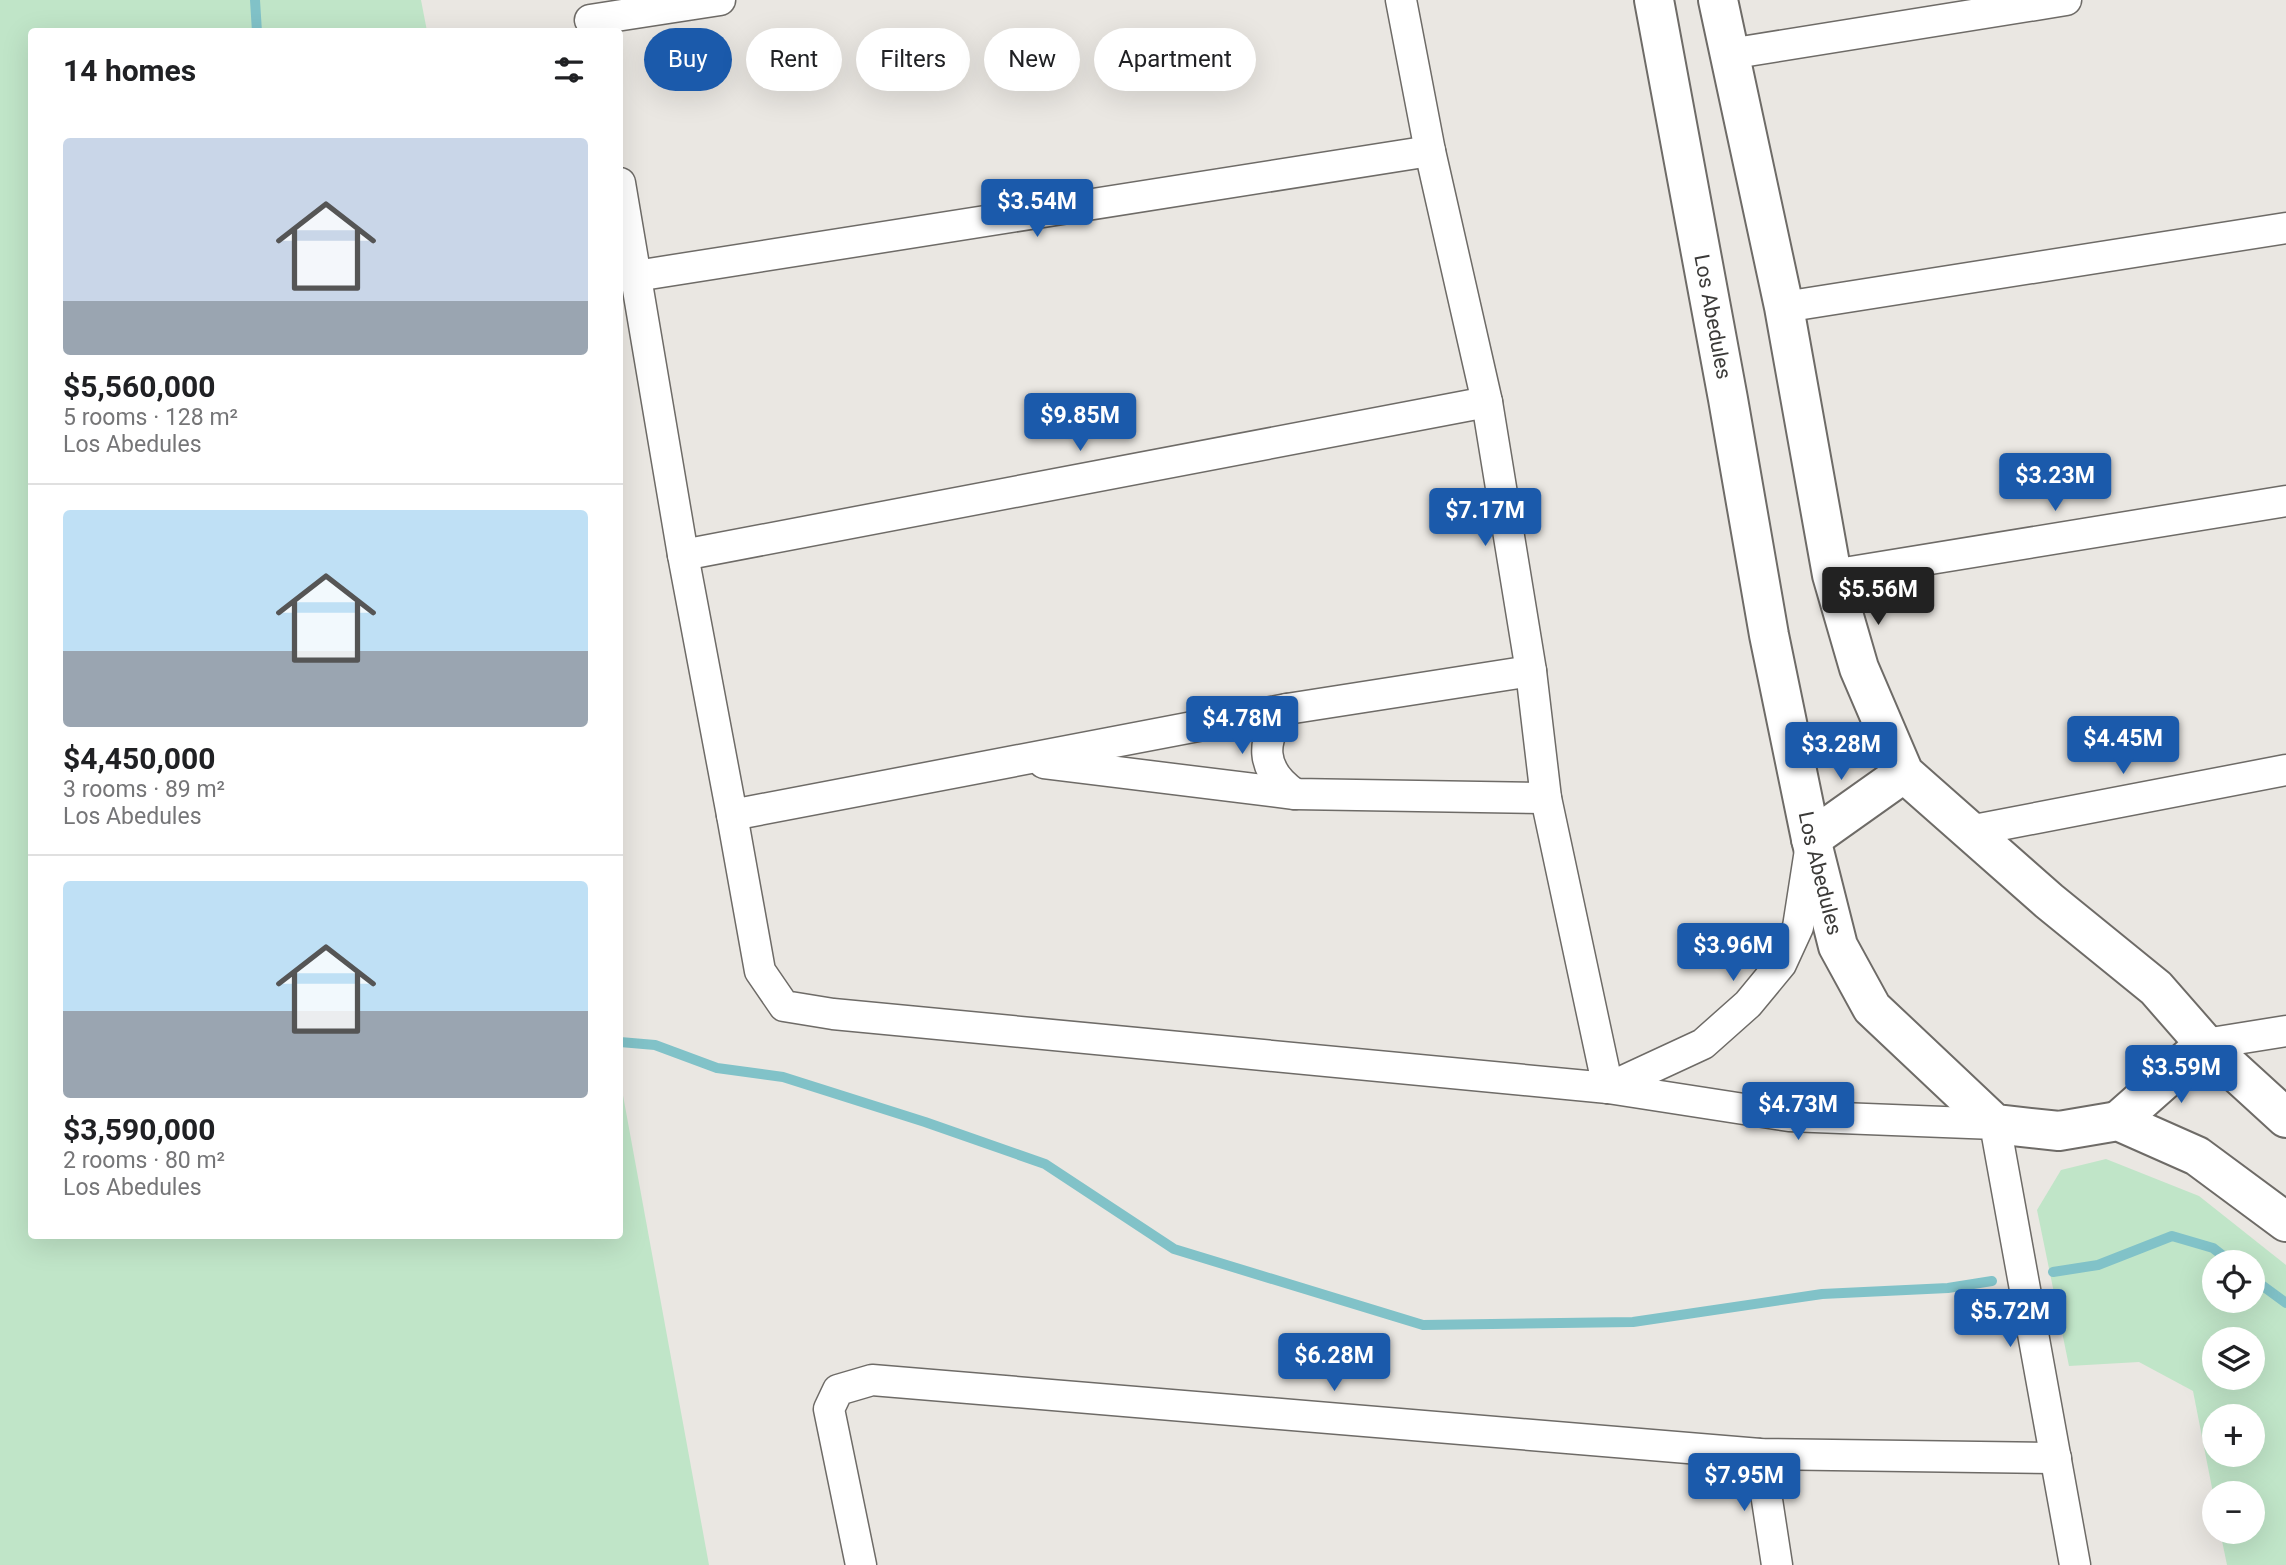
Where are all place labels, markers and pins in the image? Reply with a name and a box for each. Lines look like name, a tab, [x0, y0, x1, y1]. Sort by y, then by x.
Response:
pin: $3.54M	[980, 180, 1094, 239]
pin: $9.85M	[1023, 393, 1137, 453]
pin: $3.23M	[1998, 454, 2112, 513]
pin: $7.17M	[1428, 489, 1542, 548]
pin: $5.56M	[1821, 568, 1935, 627]
pin: $4.78M	[1185, 696, 1299, 756]
pin: $4.45M	[2066, 716, 2180, 776]
pin: $3.28M	[1784, 722, 1898, 782]
pin: $3.96M	[1676, 923, 1790, 983]
pin: $3.59M	[2124, 1046, 2238, 1105]
pin: $4.73M	[1741, 1082, 1855, 1142]
pin: $5.72M	[1953, 1290, 2067, 1349]
pin: $6.28M	[1277, 1334, 1391, 1393]
pin: $7.95M	[1687, 1454, 1801, 1513]

